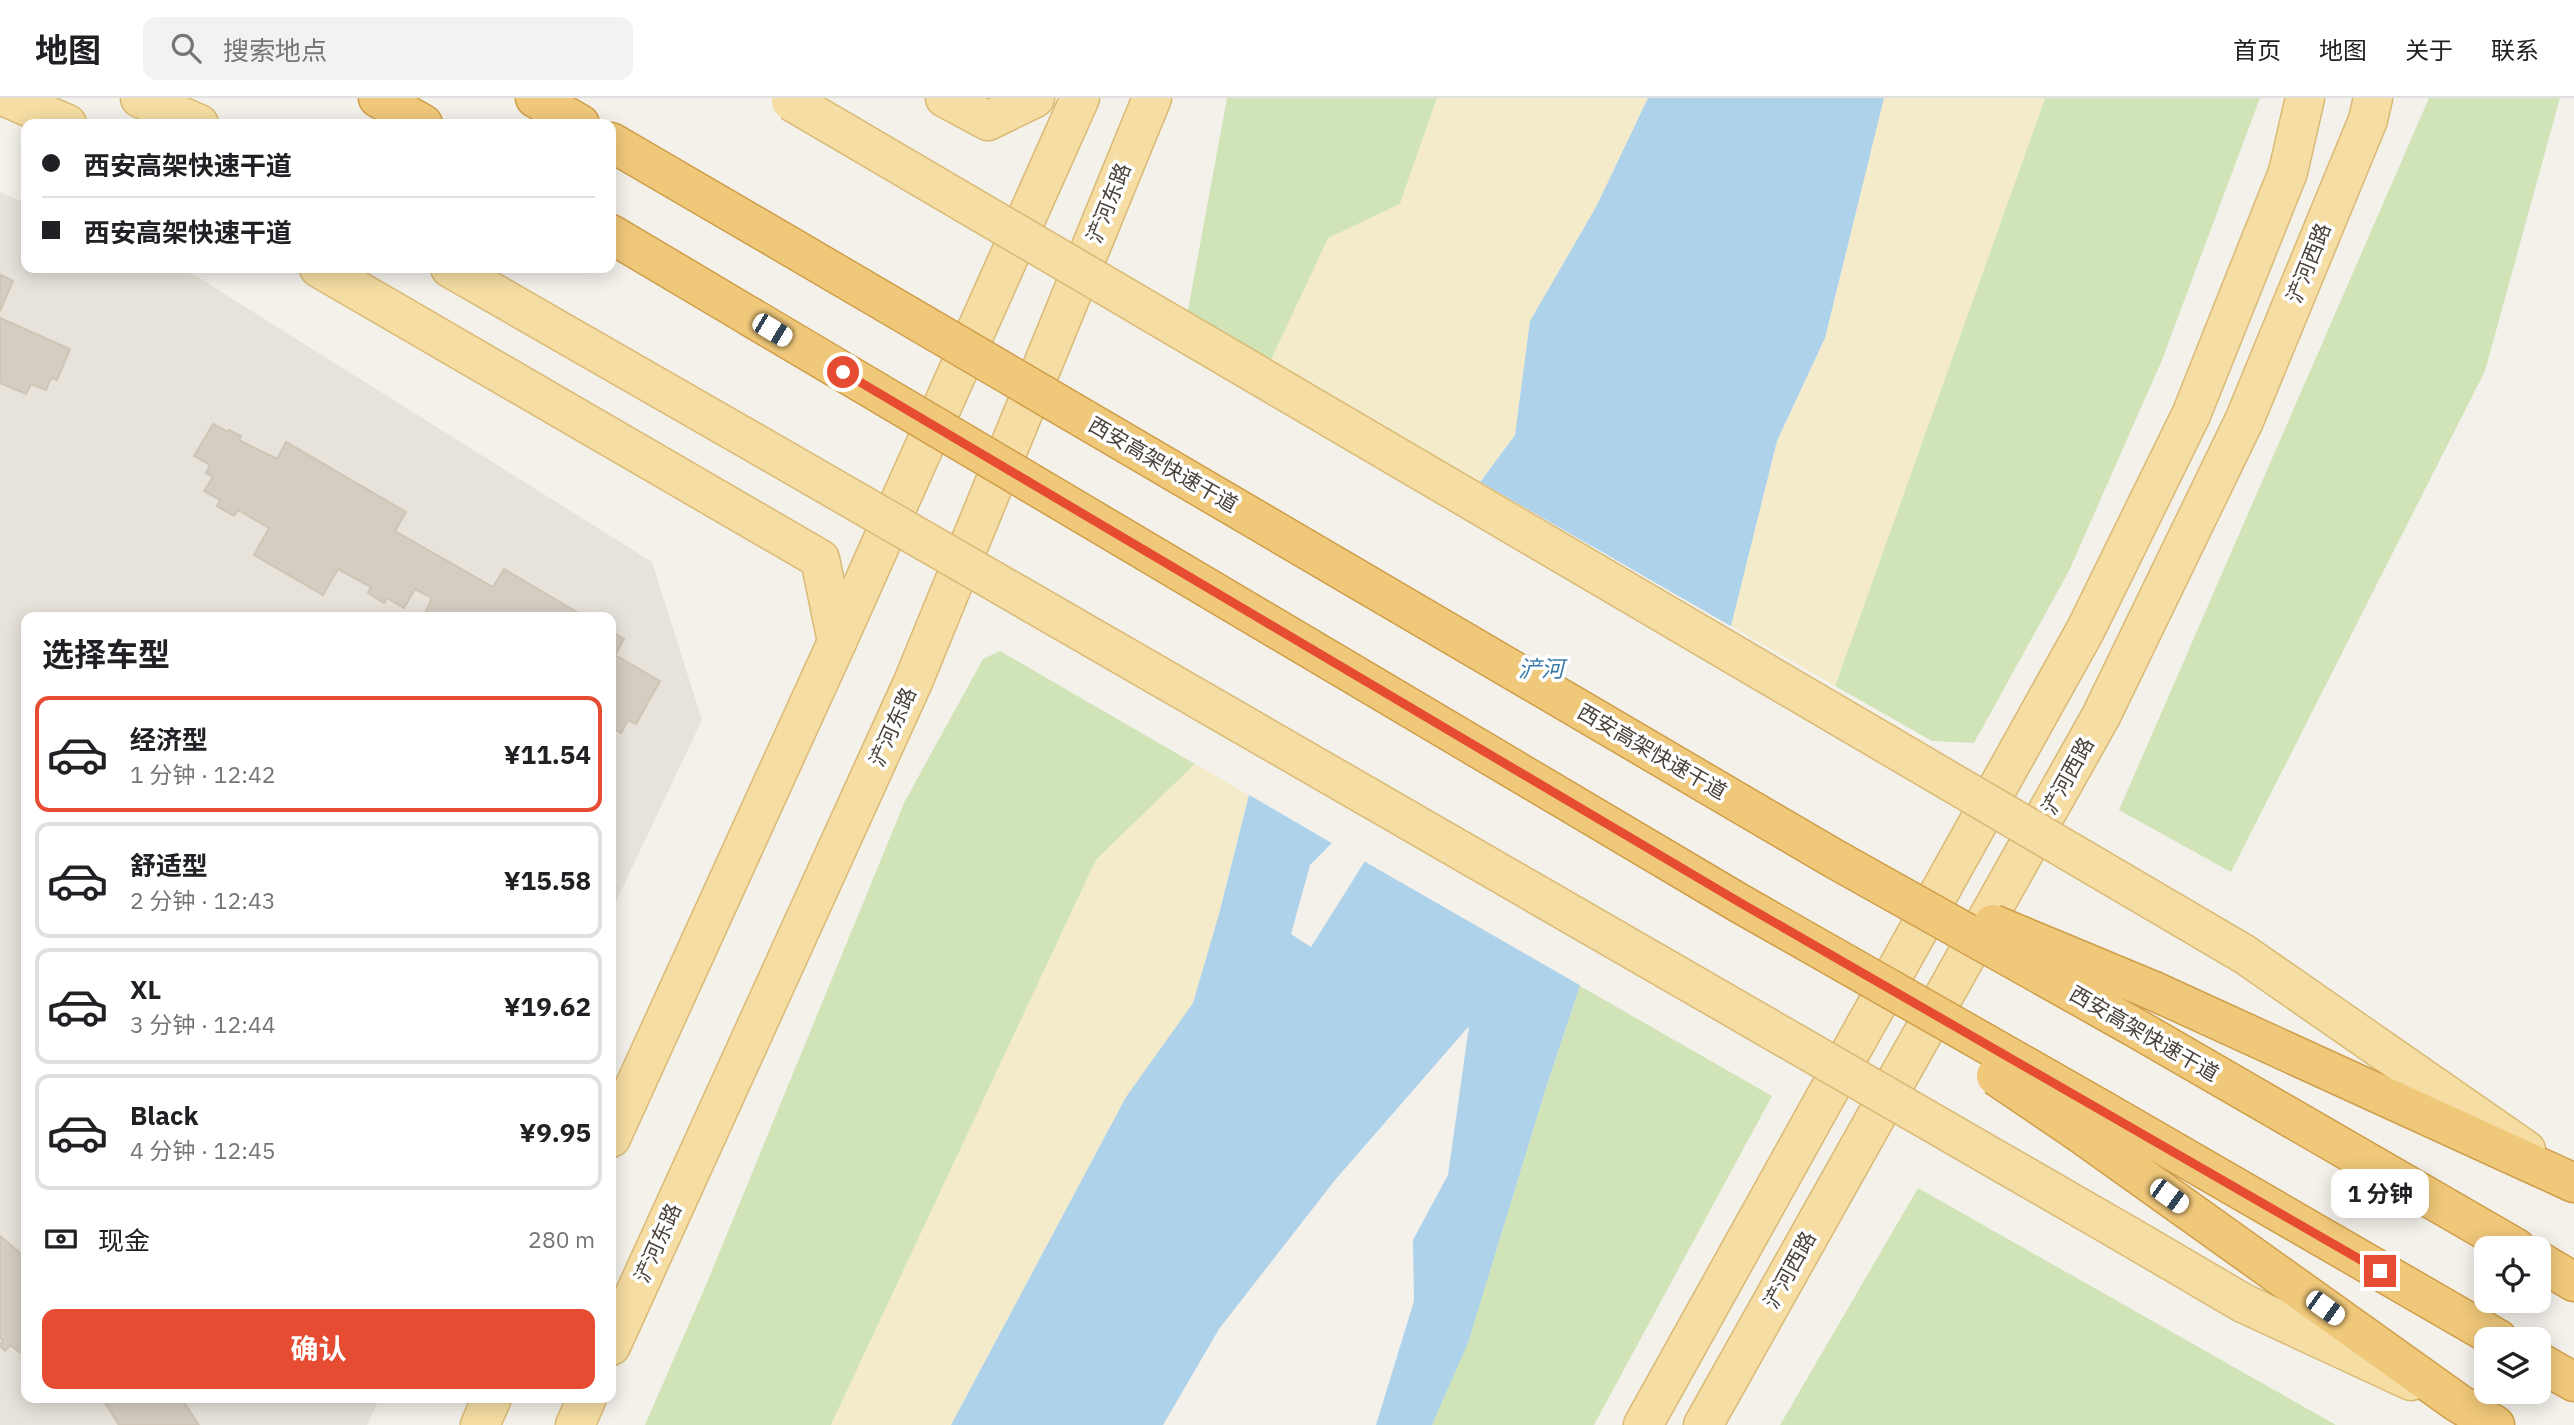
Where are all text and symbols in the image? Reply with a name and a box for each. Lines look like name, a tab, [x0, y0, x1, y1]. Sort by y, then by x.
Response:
search box	[143, 17, 633, 80]
text: 地图	[35, 28, 101, 71]
icon: search	[167, 29, 205, 67]
text: 搜索地点	[223, 33, 327, 67]
text: 首页	[2233, 34, 2281, 66]
text: 地图	[2319, 34, 2367, 66]
text: 关于	[2405, 34, 2453, 66]
text: 联系	[2491, 34, 2539, 66]
text: 西安高架快速干道	[84, 148, 292, 182]
street label: 浐河东路	[1079, 158, 1137, 247]
text: 西安高架快速干道	[84, 215, 292, 249]
street label: 浐河西路	[2279, 218, 2337, 307]
car	[749, 310, 796, 350]
route start	[827, 356, 859, 388]
street label: 西安高架快速干道	[1084, 410, 1243, 518]
text: 选择车型	[42, 633, 170, 675]
water label: 浐河	[1518, 653, 1568, 683]
street label: 浐河东路	[862, 683, 922, 771]
street label: 西安高架快速干道	[1573, 697, 1732, 805]
text: 经济型	[130, 722, 208, 756]
icon: car	[46, 723, 109, 786]
street label: 浐河西路	[2035, 732, 2100, 819]
text: ¥11.54	[504, 737, 591, 771]
text: 1 分钟 · 12:42	[130, 759, 276, 789]
text: 舒适型	[130, 848, 208, 882]
icon: car	[46, 849, 109, 912]
text: ¥15.58	[504, 863, 591, 897]
text: 2 分钟 · 12:43	[130, 885, 276, 915]
text: XL	[130, 972, 161, 1006]
icon: car	[46, 975, 109, 1038]
street label: 西安高架快速干道	[2065, 979, 2224, 1087]
text: ¥19.62	[504, 989, 591, 1023]
text: 3 分钟 · 12:44	[130, 1009, 276, 1039]
text: Black	[130, 1098, 198, 1132]
icon: car	[46, 1101, 109, 1164]
text: ¥9.95	[519, 1115, 591, 1149]
text: 4 分钟 · 12:45	[130, 1135, 276, 1165]
callout: 1 分钟	[2331, 1170, 2429, 1218]
car	[2146, 1175, 2193, 1217]
text: 1 分钟	[2347, 1178, 2413, 1208]
street label: 浐河东路	[627, 1199, 687, 1287]
icon: cash	[42, 1220, 80, 1258]
text: 现金	[98, 1223, 150, 1257]
text: 280 m	[528, 1224, 595, 1254]
street label: 浐河西路	[1757, 1226, 1822, 1313]
map controls	[2474, 1236, 2551, 1404]
button: locate	[2474, 1236, 2551, 1313]
route end	[2364, 1255, 2396, 1287]
car	[2302, 1287, 2349, 1329]
button: 确认	[42, 1309, 595, 1389]
button: layers	[2474, 1327, 2551, 1404]

